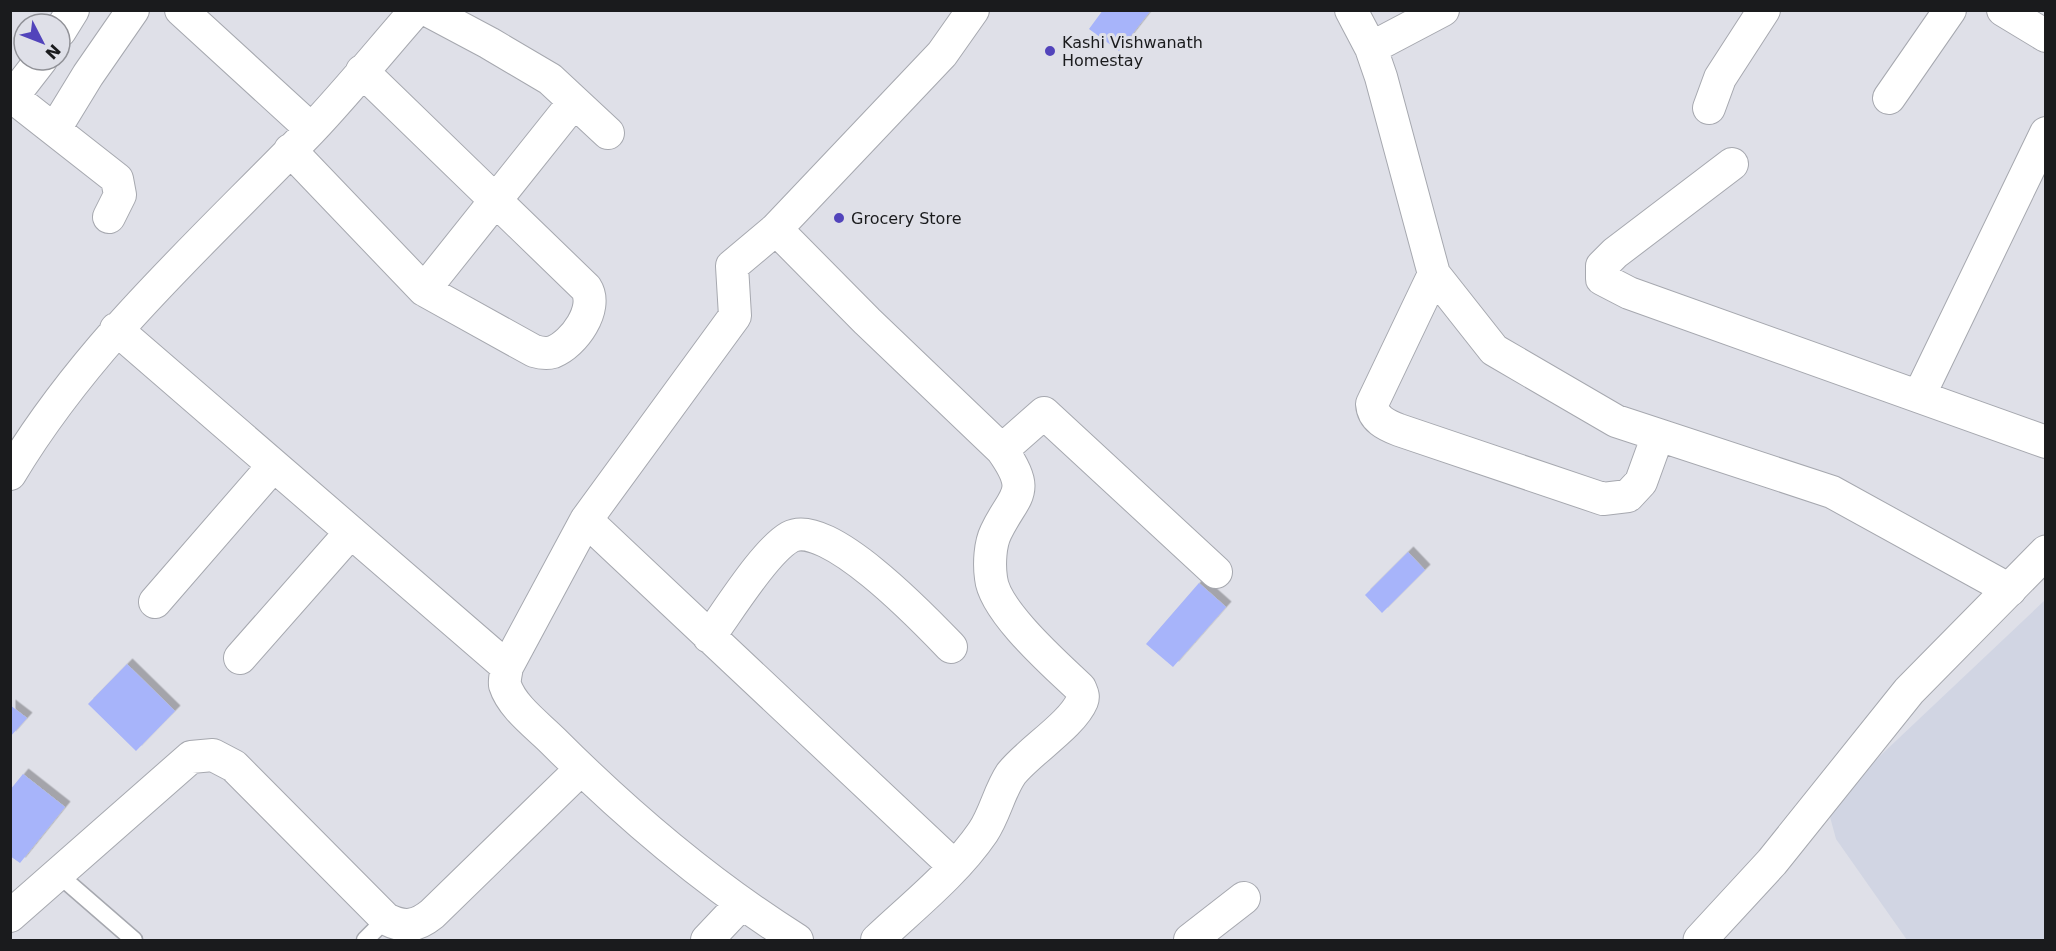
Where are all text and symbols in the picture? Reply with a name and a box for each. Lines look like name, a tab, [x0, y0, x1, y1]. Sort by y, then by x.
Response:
north arrow	[12, 12, 72, 72]
place label: Kashi Vishwanath Homestay	[1062, 33, 1203, 70]
text: N	[41, 40, 64, 63]
marker: Kashi Vishwanath Homestay	[1043, 44, 1057, 58]
place label: Grocery Store	[851, 209, 961, 228]
marker: Grocery Store	[832, 211, 846, 225]

